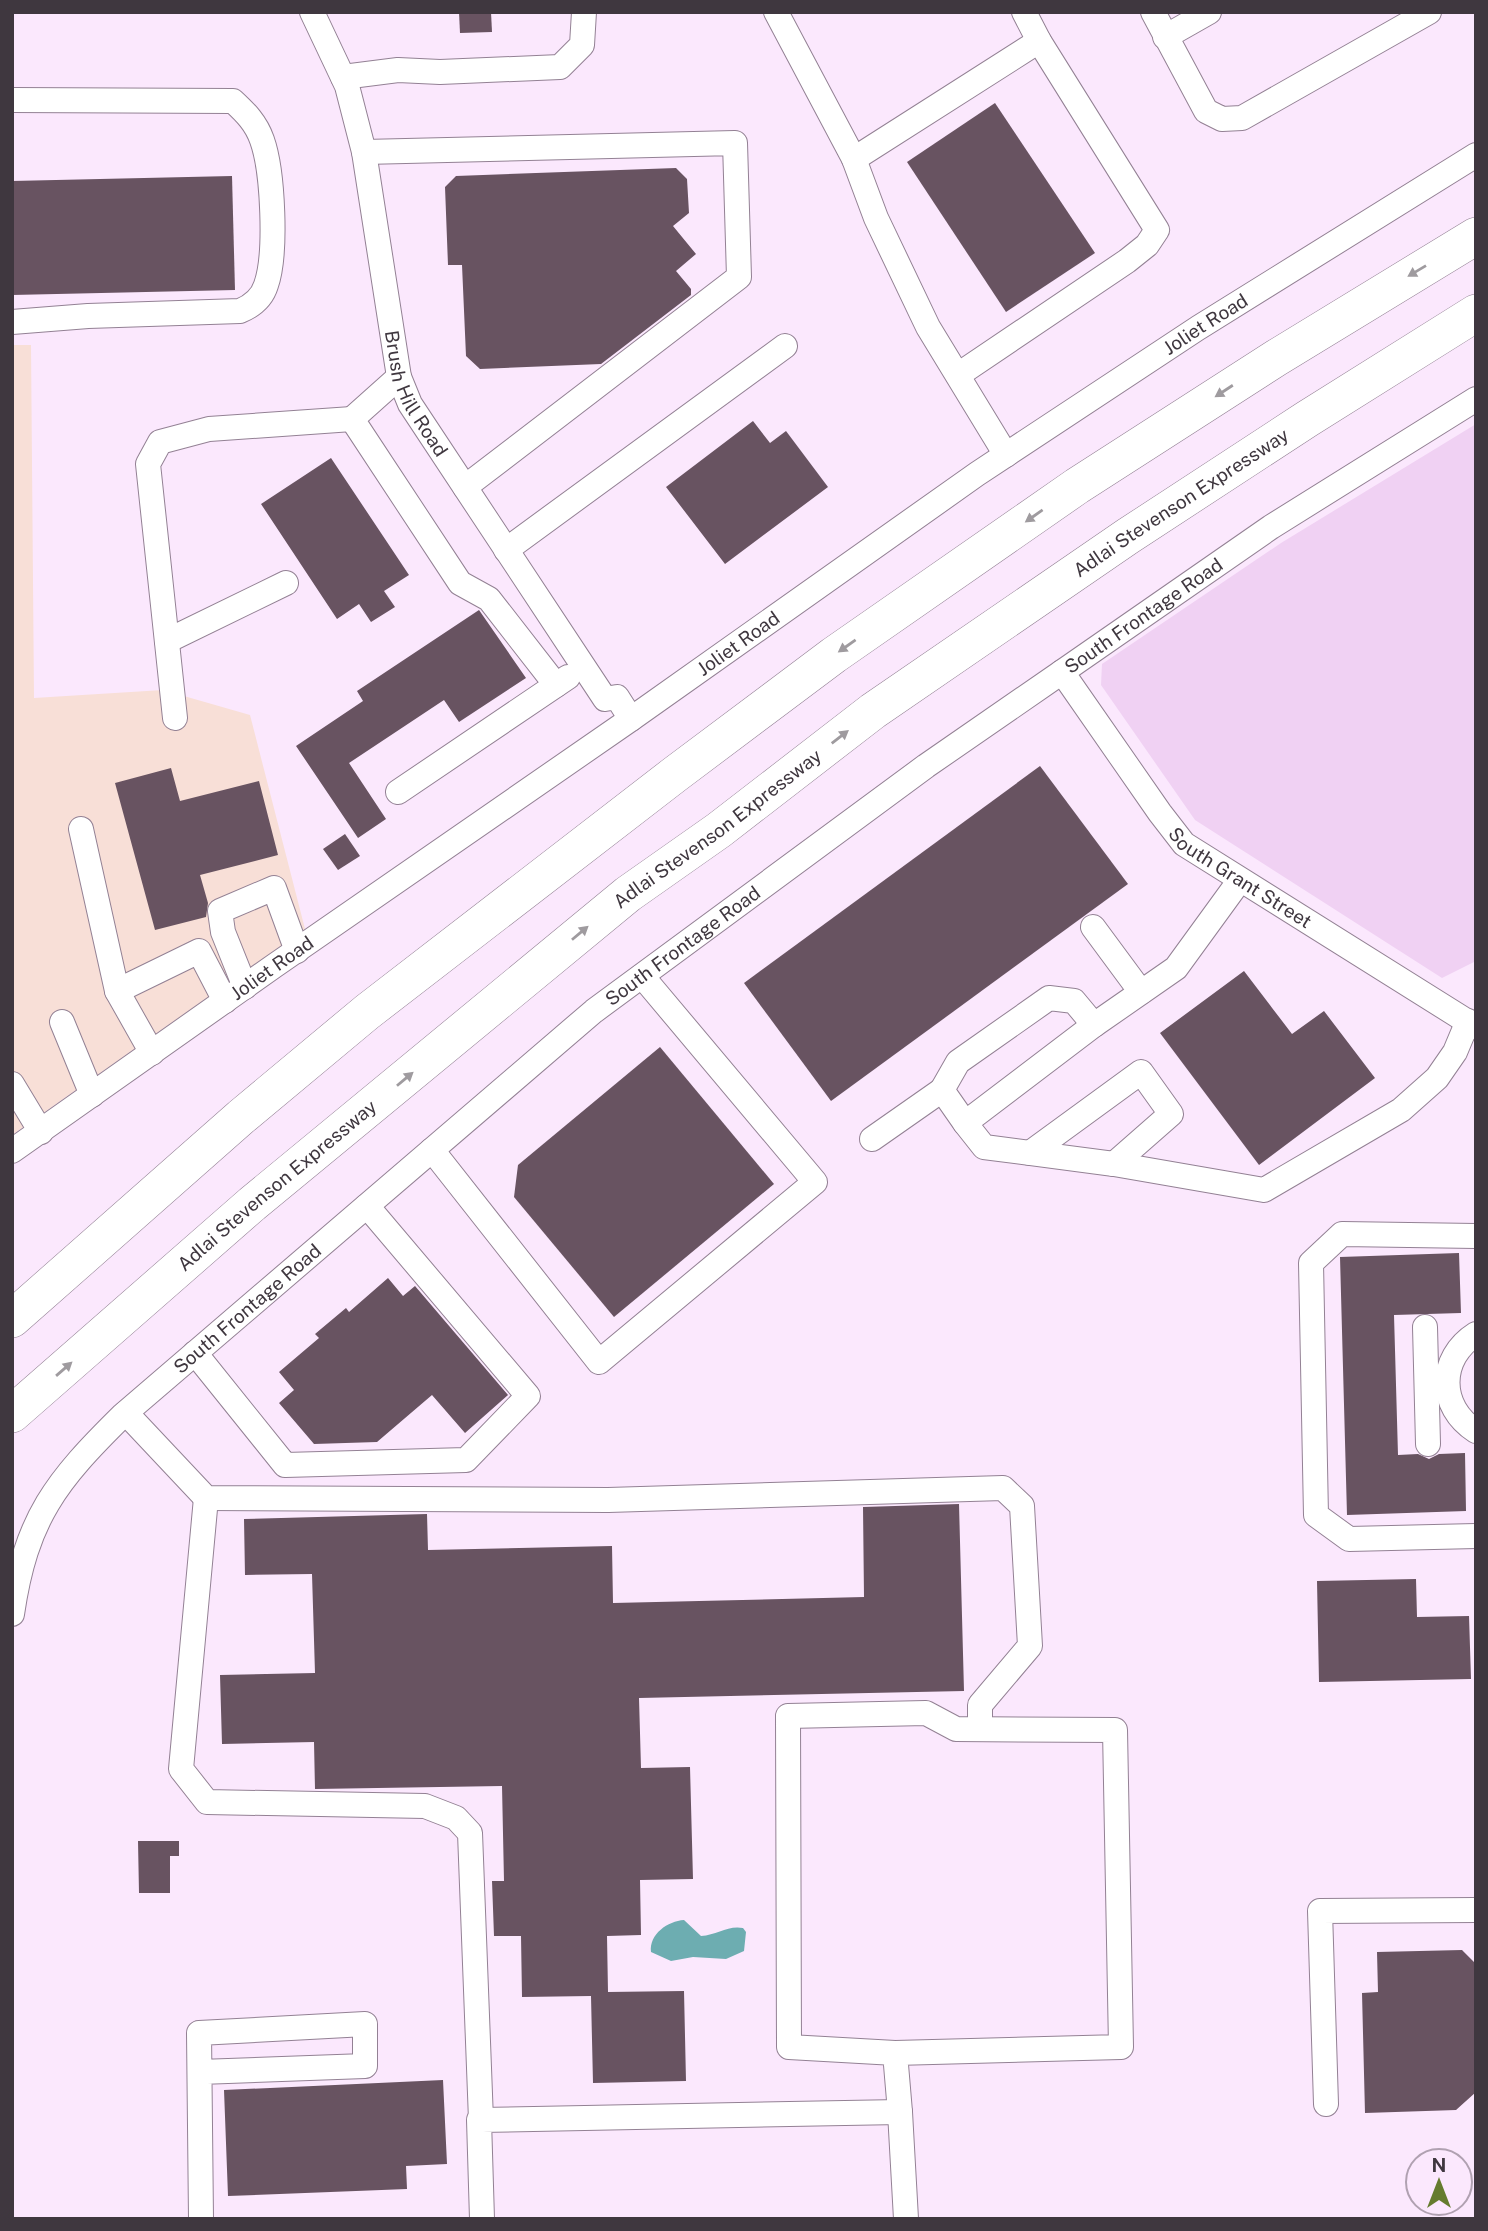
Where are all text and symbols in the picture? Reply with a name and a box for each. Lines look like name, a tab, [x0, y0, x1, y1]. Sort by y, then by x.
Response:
one-way arrow	[1408, 265, 1427, 278]
street label: Joliet Road	[1159, 289, 1252, 359]
street label: Brush Hill Road	[381, 329, 453, 461]
one-way arrow	[1214, 385, 1234, 398]
street label: Adlai Stevenson Expressway	[1069, 423, 1292, 581]
one-way arrow	[1025, 509, 1043, 523]
street label: South Frontage Road	[1060, 553, 1227, 678]
street label: Joliet Road	[693, 607, 784, 680]
one-way arrow	[838, 639, 856, 653]
one-way arrow	[830, 730, 848, 745]
street label: Adlai Stevenson Expressway	[609, 744, 826, 913]
street label: South Grant Street	[1164, 823, 1316, 932]
street label: South Frontage Road	[601, 881, 764, 1010]
one-way arrow	[571, 926, 589, 941]
street label: Joliet Road	[226, 931, 317, 1004]
one-way arrow	[397, 1072, 414, 1087]
street label: Adlai Stevenson Expressway	[173, 1095, 381, 1275]
street label: South Frontage Road	[169, 1239, 325, 1378]
one-way arrow	[55, 1361, 73, 1377]
north arrow	[1404, 2147, 1474, 2217]
text: N	[1432, 2154, 1446, 2176]

